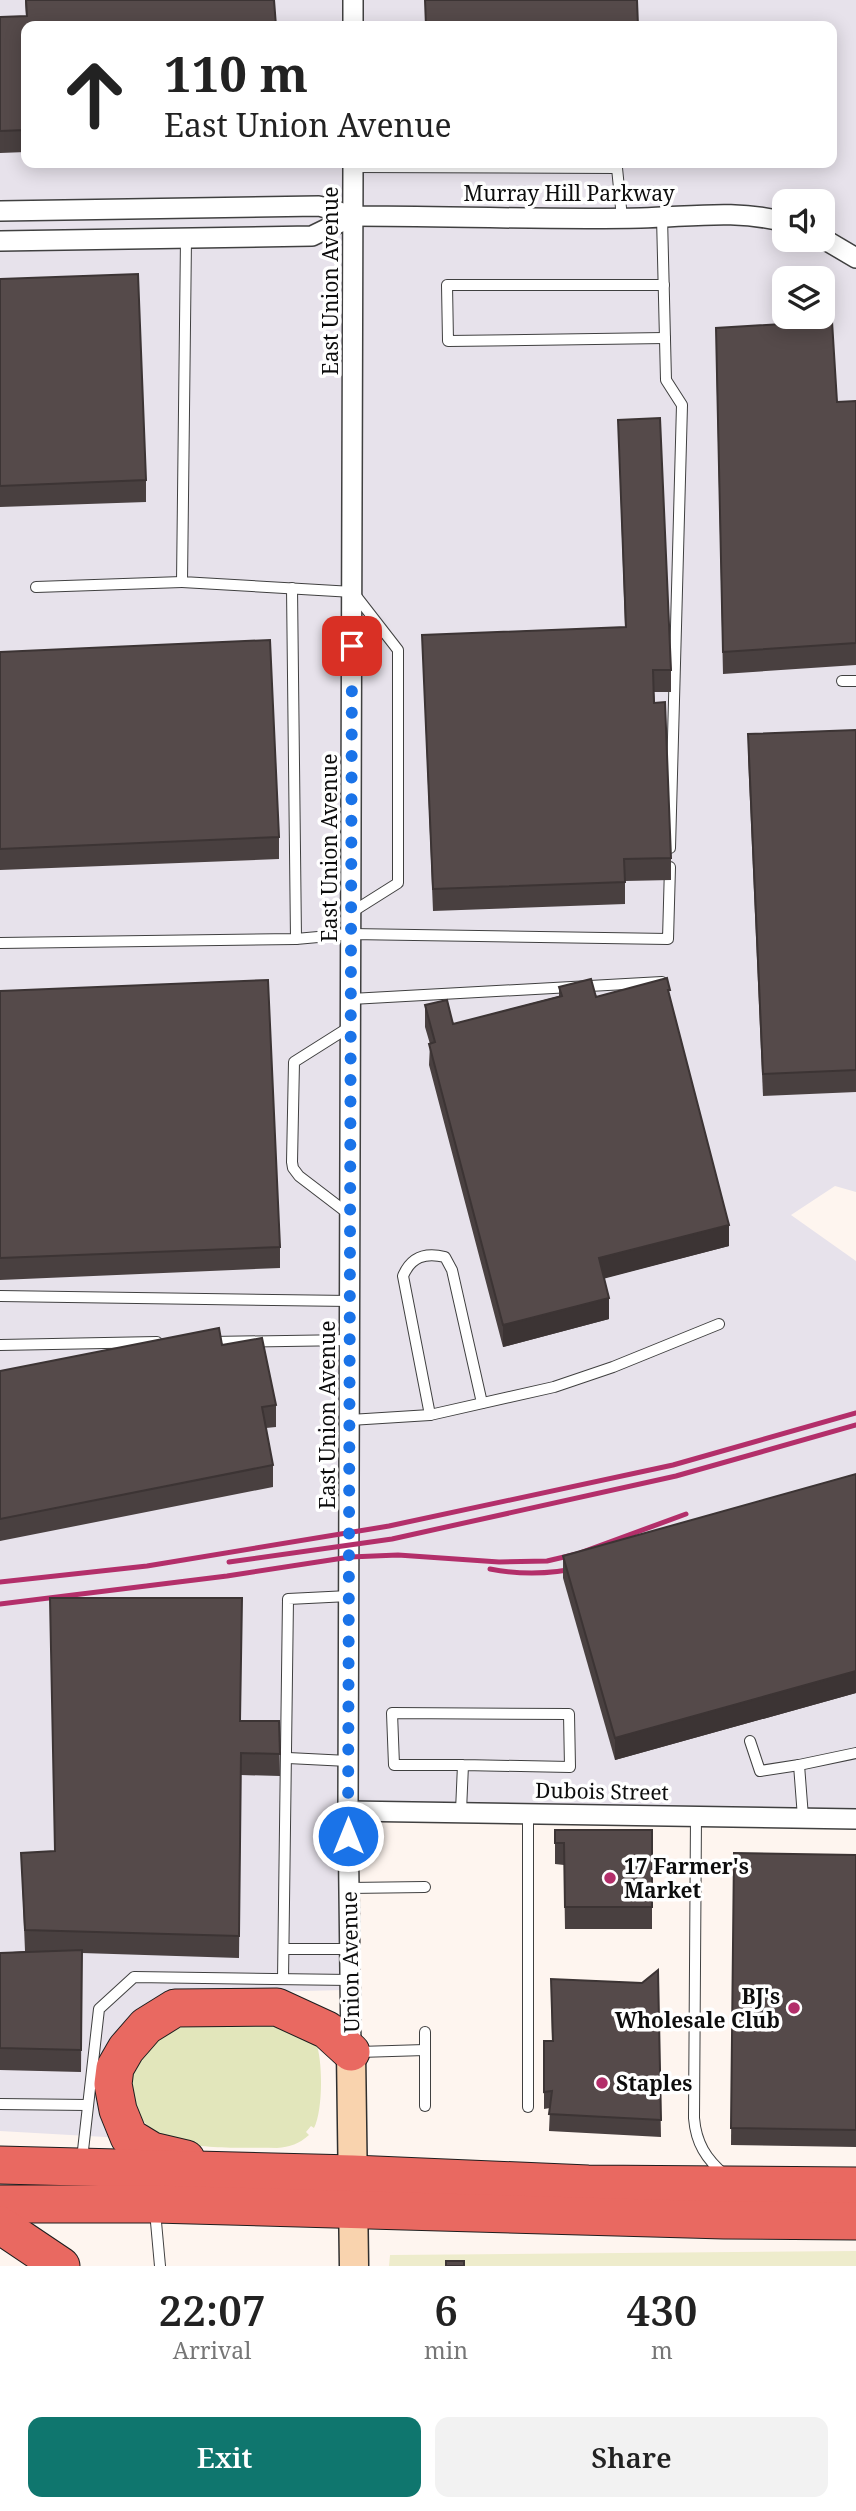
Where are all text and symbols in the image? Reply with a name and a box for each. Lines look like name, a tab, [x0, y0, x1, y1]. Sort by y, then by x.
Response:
text: 110 m	[164, 40, 308, 106]
icon: ahead	[49, 49, 140, 140]
text: East Union Avenue	[164, 103, 452, 146]
street label: Murray Hill Parkway	[463, 179, 675, 207]
street label: East Union Avenue	[316, 187, 344, 375]
map controls	[772, 189, 835, 329]
button: sound	[772, 189, 835, 252]
button: layers	[772, 266, 835, 329]
pin	[322, 616, 382, 676]
icon: arrive	[333, 627, 371, 665]
street label: East Union Avenue	[315, 754, 343, 942]
street label: East Union Avenue	[313, 1321, 341, 1509]
street label: Dubois Street	[535, 1776, 669, 1806]
position arrow	[311, 1799, 385, 1873]
place label: 17 Farmer's Market	[624, 1852, 749, 1904]
marker: 17 Farmer's Market	[602, 1870, 618, 1886]
street label: Union Avenue	[335, 1891, 365, 2033]
place label: BJ's Wholesale Club	[615, 1982, 780, 2034]
marker: BJ's Wholesale Club	[786, 2000, 802, 2016]
place label: Staples	[616, 2069, 692, 2097]
marker: Staples	[594, 2075, 610, 2091]
text: 22:07	[159, 2281, 266, 2338]
text: 6	[434, 2281, 458, 2338]
text: 430	[627, 2281, 697, 2338]
text: Arrival	[173, 2334, 251, 2366]
text: min	[424, 2334, 468, 2366]
text: m	[651, 2334, 673, 2366]
button: Exit	[28, 2417, 421, 2497]
button: Share	[435, 2417, 828, 2497]

